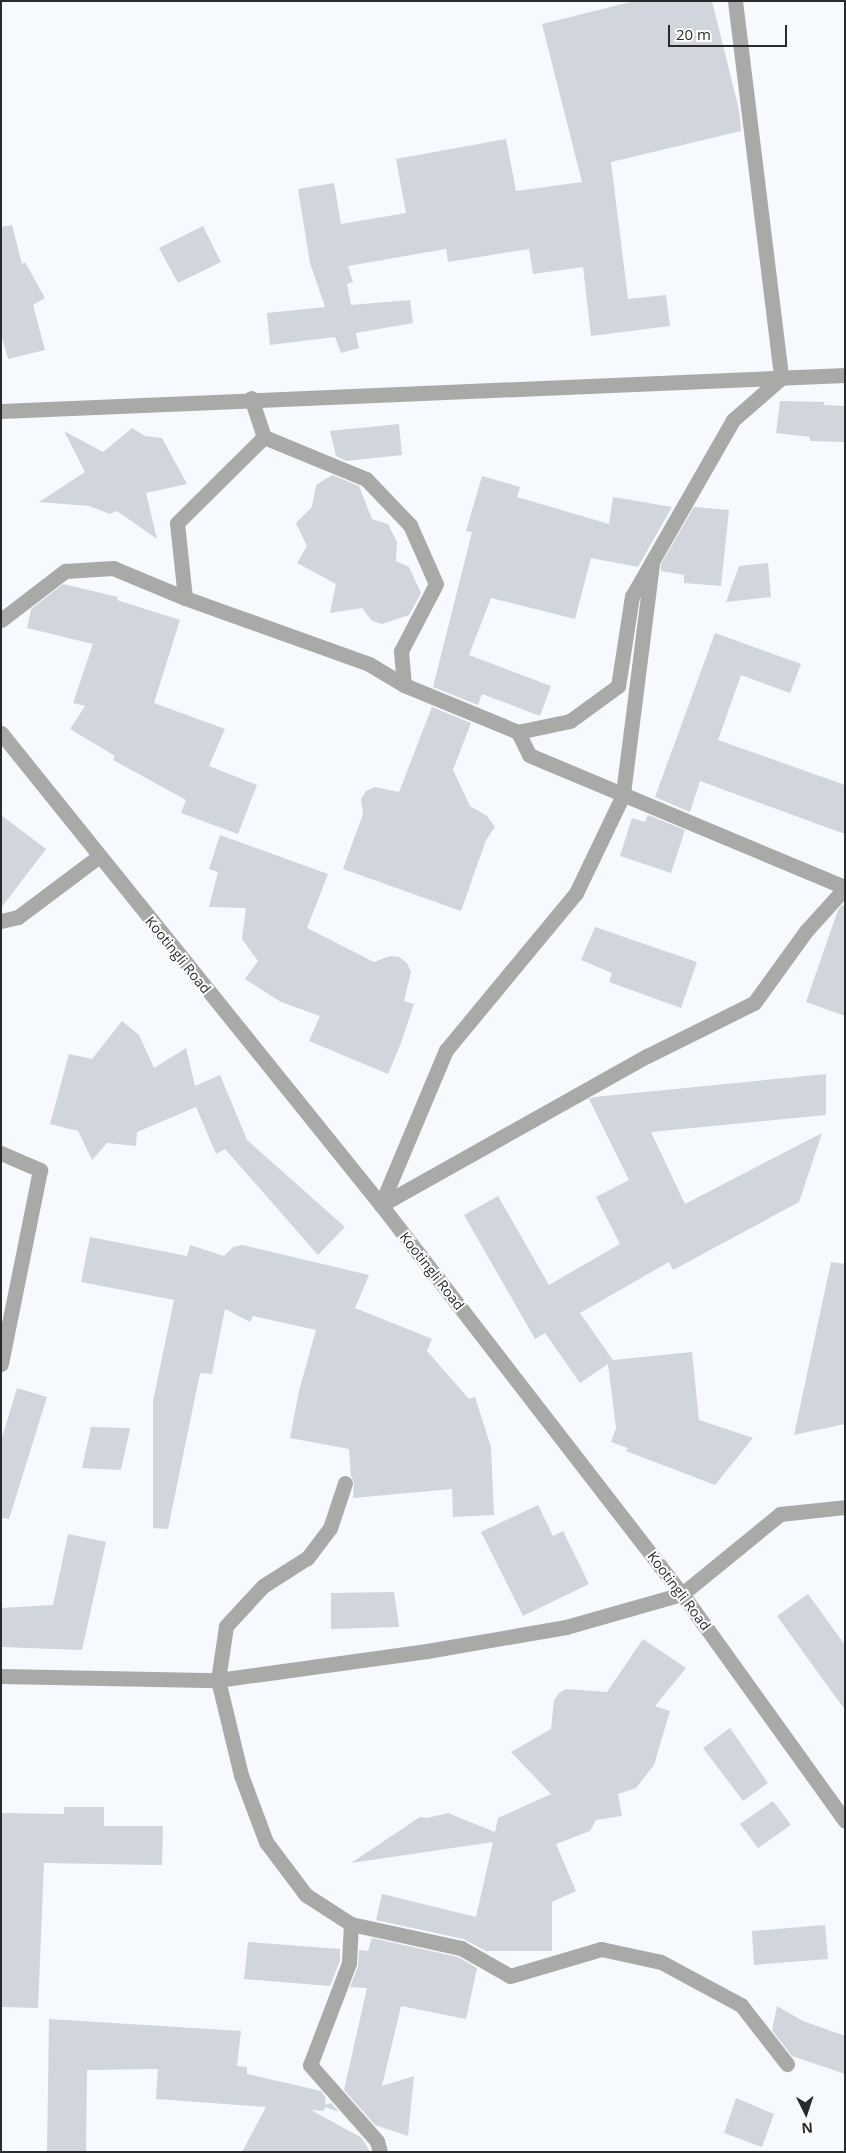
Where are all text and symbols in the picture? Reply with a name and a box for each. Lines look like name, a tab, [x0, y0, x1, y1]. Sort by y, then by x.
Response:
scale bar	[671, 15, 790, 47]
text: 20 m	[676, 24, 711, 44]
street label: Kootingli Road	[142, 913, 214, 997]
street label: Kootingli Road	[396, 1229, 468, 1313]
street label: Kootingli Road	[644, 1548, 714, 1634]
north arrow	[781, 2088, 831, 2138]
text: N	[801, 2119, 813, 2138]

